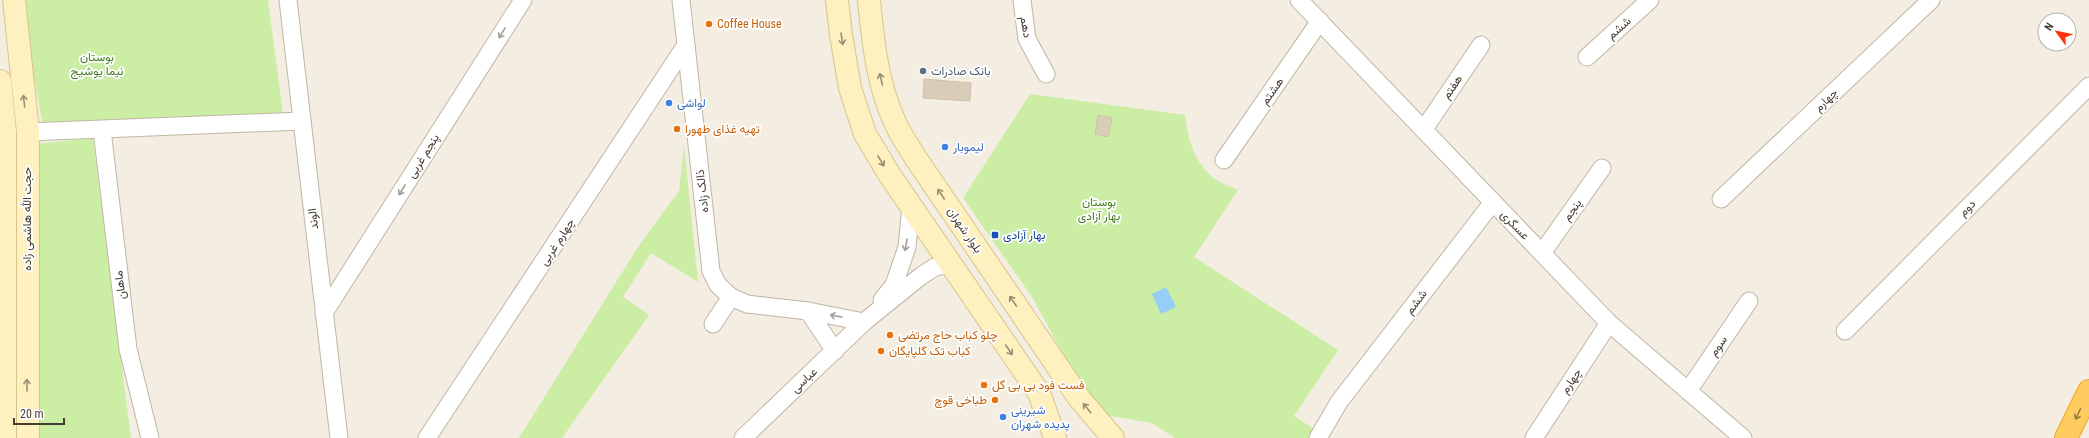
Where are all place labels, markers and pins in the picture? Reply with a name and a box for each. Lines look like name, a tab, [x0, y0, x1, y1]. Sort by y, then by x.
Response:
place label: Coffee House	[717, 17, 782, 31]
marker: Coffee House	[704, 19, 714, 29]
place label: بانک صادرات	[931, 64, 991, 79]
marker: بانک صادرات	[918, 66, 928, 76]
place label: لواشی	[677, 96, 706, 111]
marker: لواشی	[664, 98, 674, 108]
place label: تهیه غذای طهورا	[685, 122, 760, 137]
marker: تهیه غذای طهورا	[672, 124, 682, 134]
place label: لیموبار	[952, 140, 984, 155]
marker: لیموبار	[940, 142, 950, 152]
place label: بهار آزادی	[1003, 228, 1046, 243]
marker: بهار آزادی	[990, 230, 1000, 240]
place label: چلو کباب حاج مرتضی	[898, 328, 998, 344]
marker: چلو کباب حاج مرتضی	[885, 330, 895, 340]
place label: کباب تک گلپایگان	[889, 344, 971, 359]
marker: کباب تک گلپایگان	[876, 346, 886, 356]
place label: فست فود بی بی گل	[992, 378, 1085, 393]
marker: فست فود بی بی گل	[979, 380, 989, 390]
place label: طباخی قوچ	[934, 393, 987, 409]
marker: طباخی قوچ	[990, 395, 1000, 405]
place label: شیرینی پدیده شهران	[1011, 403, 1070, 432]
marker: شیرینی پدیده شهران	[998, 412, 1008, 422]

